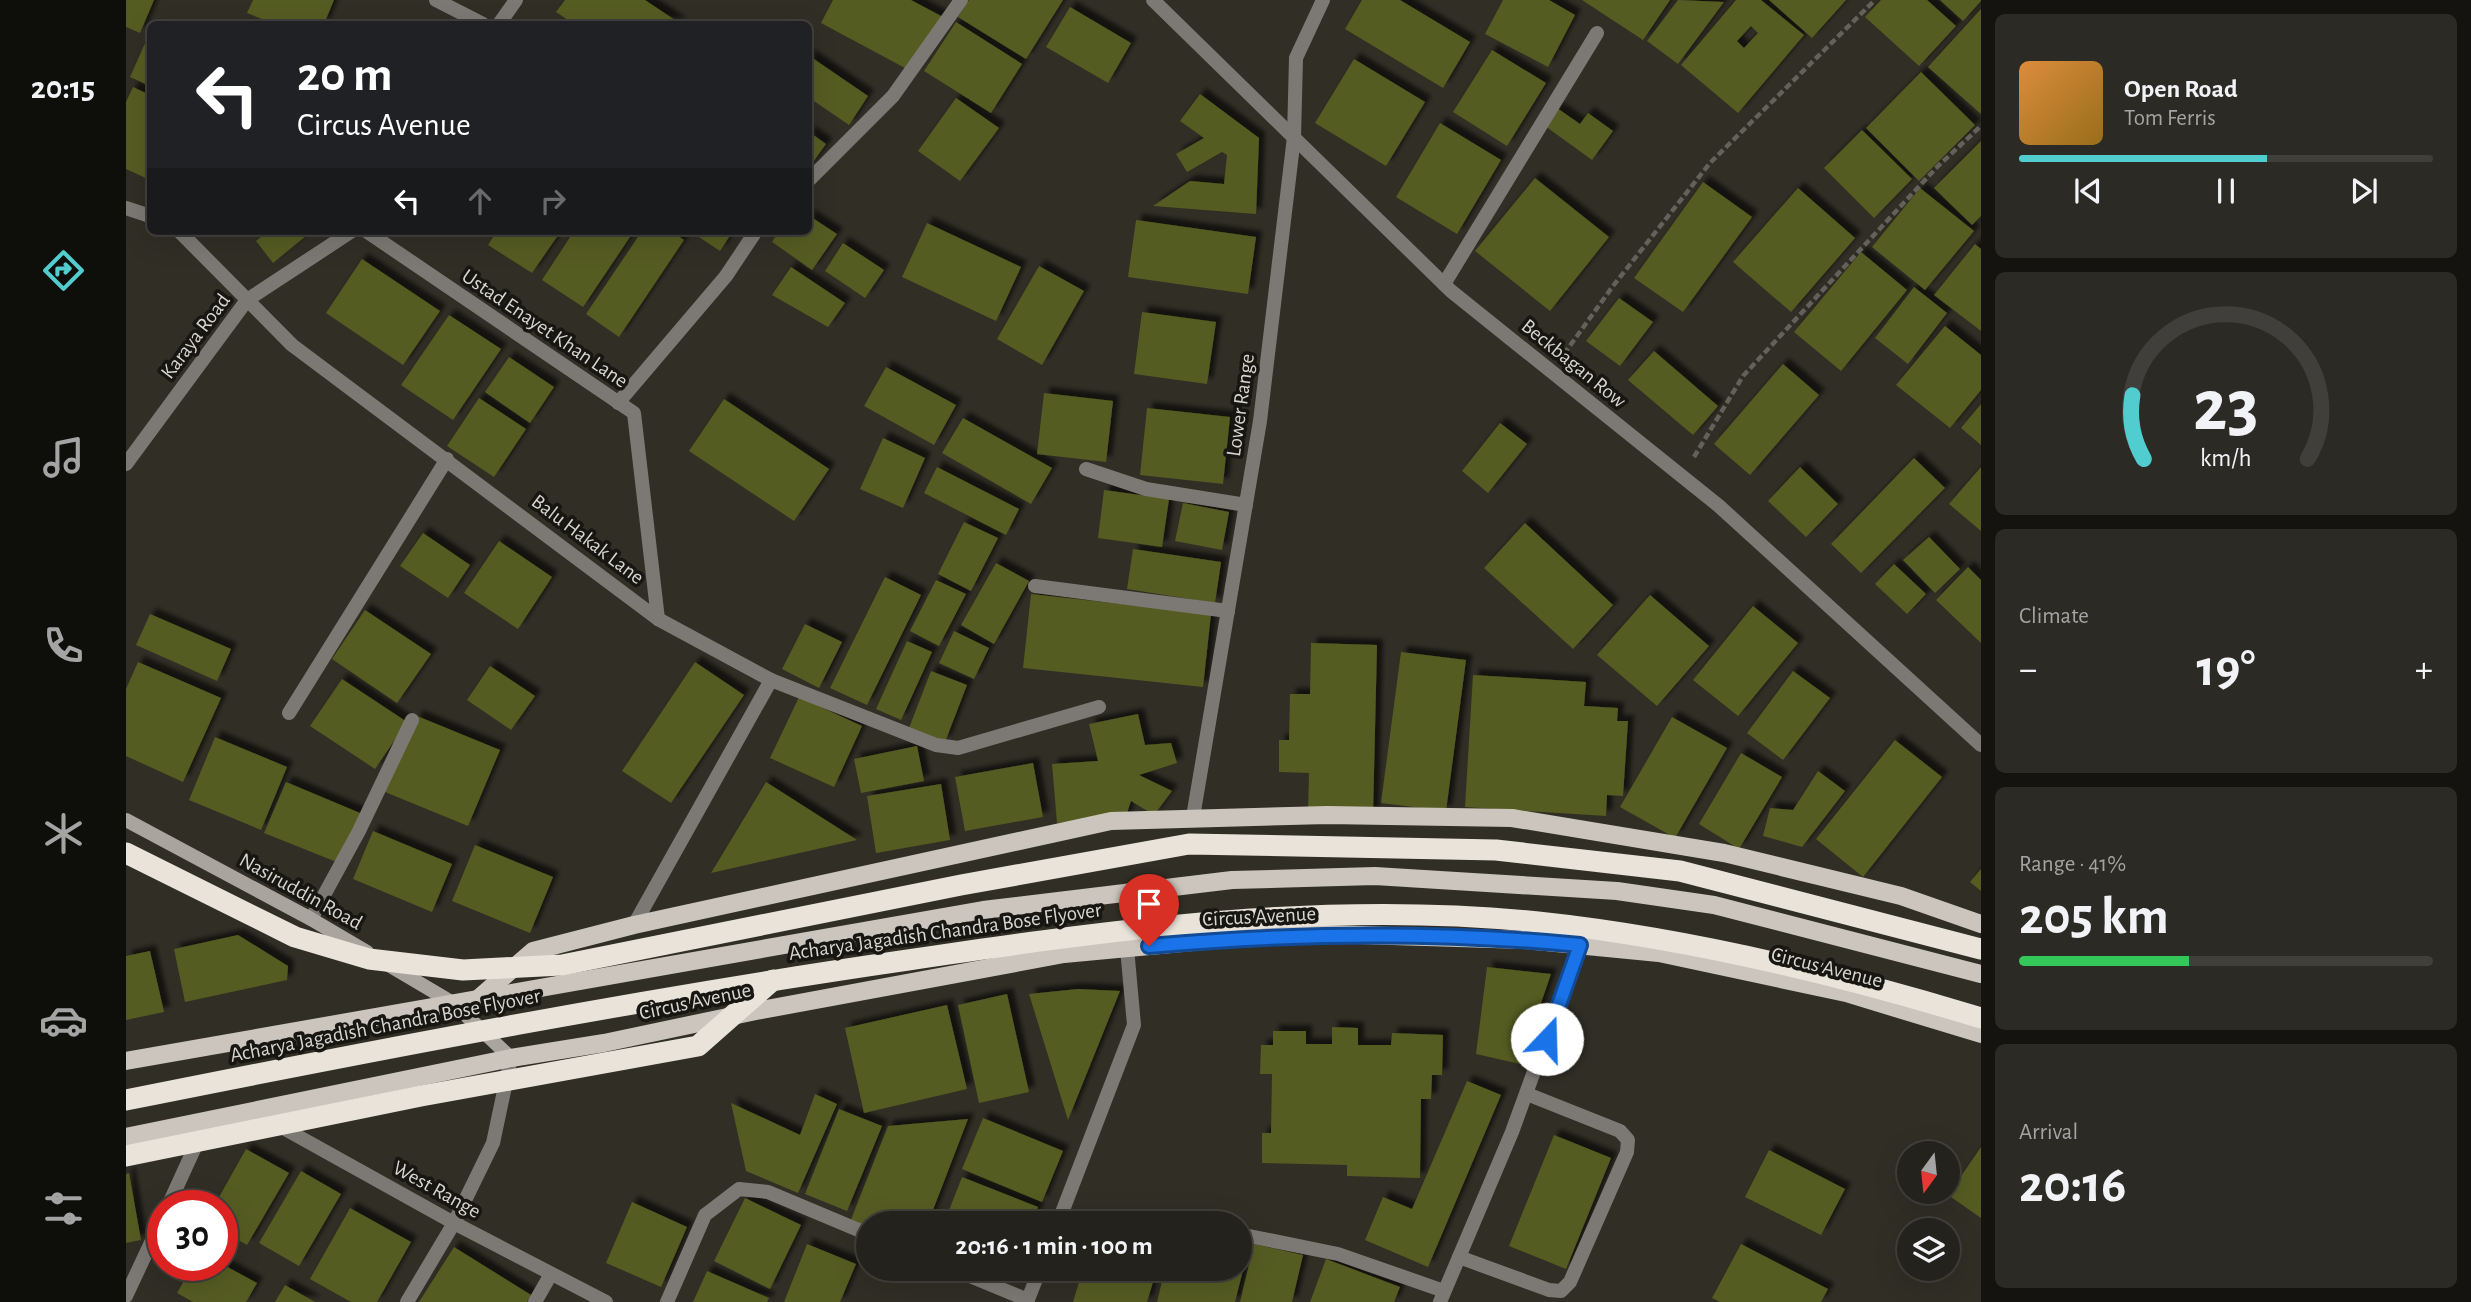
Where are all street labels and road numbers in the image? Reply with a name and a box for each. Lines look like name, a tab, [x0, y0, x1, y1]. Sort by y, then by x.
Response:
street label: Ustad Enayet Khan Lane	[458, 265, 632, 392]
street label: Karaya Road	[157, 290, 234, 383]
street label: Beckbagan Row	[1517, 315, 1630, 412]
street label: Lower Range	[1223, 352, 1258, 458]
street label: Balu Hakak Lane	[528, 490, 648, 588]
street label: Nasiruddin Road	[236, 849, 366, 934]
street label: Acharya Jagadish Chandra Bose Flyover	[787, 899, 1103, 964]
street label: Circus Avenue	[1202, 903, 1317, 930]
street label: Circus Avenue	[1769, 944, 1885, 991]
street label: Circus Avenue	[637, 979, 753, 1024]
street label: Acharya Jagadish Chandra Bose Flyover	[228, 985, 542, 1066]
street label: West Range	[389, 1157, 484, 1222]

